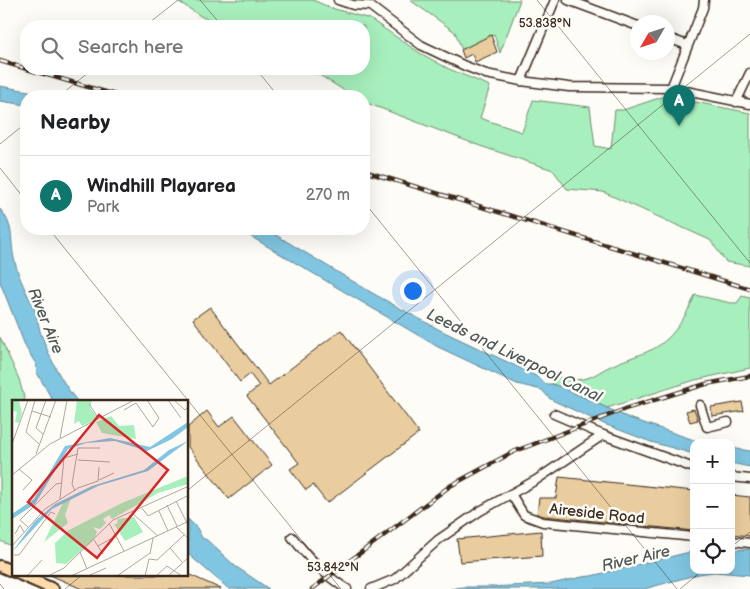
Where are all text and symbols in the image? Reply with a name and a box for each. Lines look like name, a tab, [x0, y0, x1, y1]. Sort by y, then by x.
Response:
north arrow	[630, 15, 675, 60]
text: 53.838°N	[519, 16, 571, 31]
search box	[20, 20, 370, 75]
icon: search	[38, 34, 66, 62]
text: Search here	[78, 36, 183, 59]
pin: A	[663, 85, 695, 126]
text: Nearby	[40, 110, 110, 135]
text: Windhill Playarea	[87, 175, 236, 198]
text: A	[51, 186, 61, 205]
text: 270 m	[306, 186, 350, 205]
text: Park	[87, 198, 119, 217]
your location	[400, 278, 426, 304]
water label: River Aire	[23, 285, 67, 357]
water label: Leeds and Liverpool Canal	[423, 305, 606, 407]
inset map	[12, 400, 189, 576]
map controls	[690, 439, 735, 574]
button: +	[690, 439, 735, 484]
button: −	[690, 484, 735, 529]
street label: Aireside Road	[549, 500, 645, 528]
button: locate	[690, 529, 735, 574]
water label: River Aire	[600, 542, 672, 576]
text: 53.842°N	[307, 560, 359, 575]

